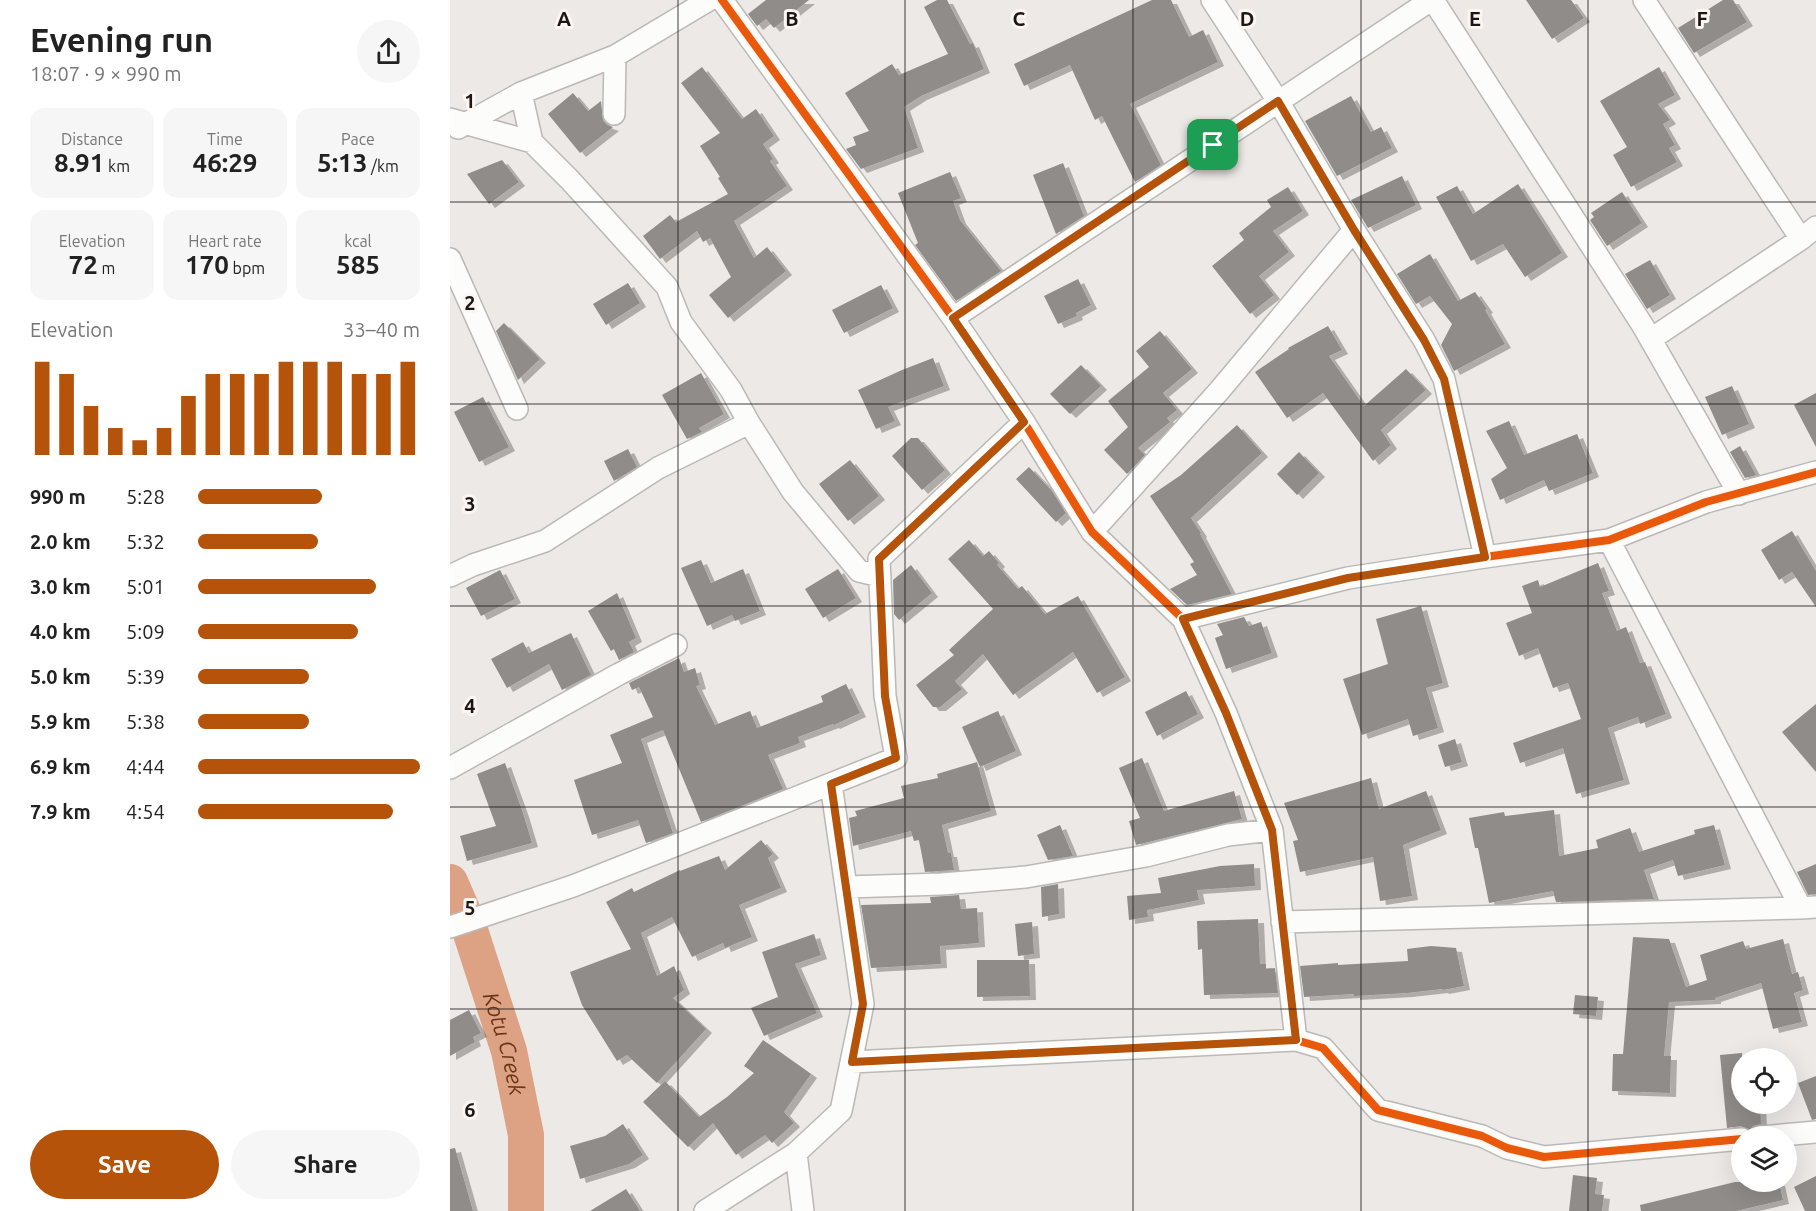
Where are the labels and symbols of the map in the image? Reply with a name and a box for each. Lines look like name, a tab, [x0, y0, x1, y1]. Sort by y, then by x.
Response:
text: A	[557, 7, 571, 30]
text: B	[785, 7, 799, 30]
text: C	[1013, 7, 1026, 30]
text: D	[1240, 7, 1254, 30]
text: E	[1469, 7, 1481, 30]
text: F	[1696, 7, 1708, 30]
text: 1	[464, 89, 476, 112]
pin	[1187, 119, 1238, 170]
text: 2	[464, 291, 476, 314]
text: 3	[464, 492, 476, 515]
text: 4	[464, 694, 476, 717]
text: 5	[464, 896, 476, 919]
water label: Kotu Creek	[479, 989, 531, 1098]
text: 6	[464, 1098, 476, 1121]

